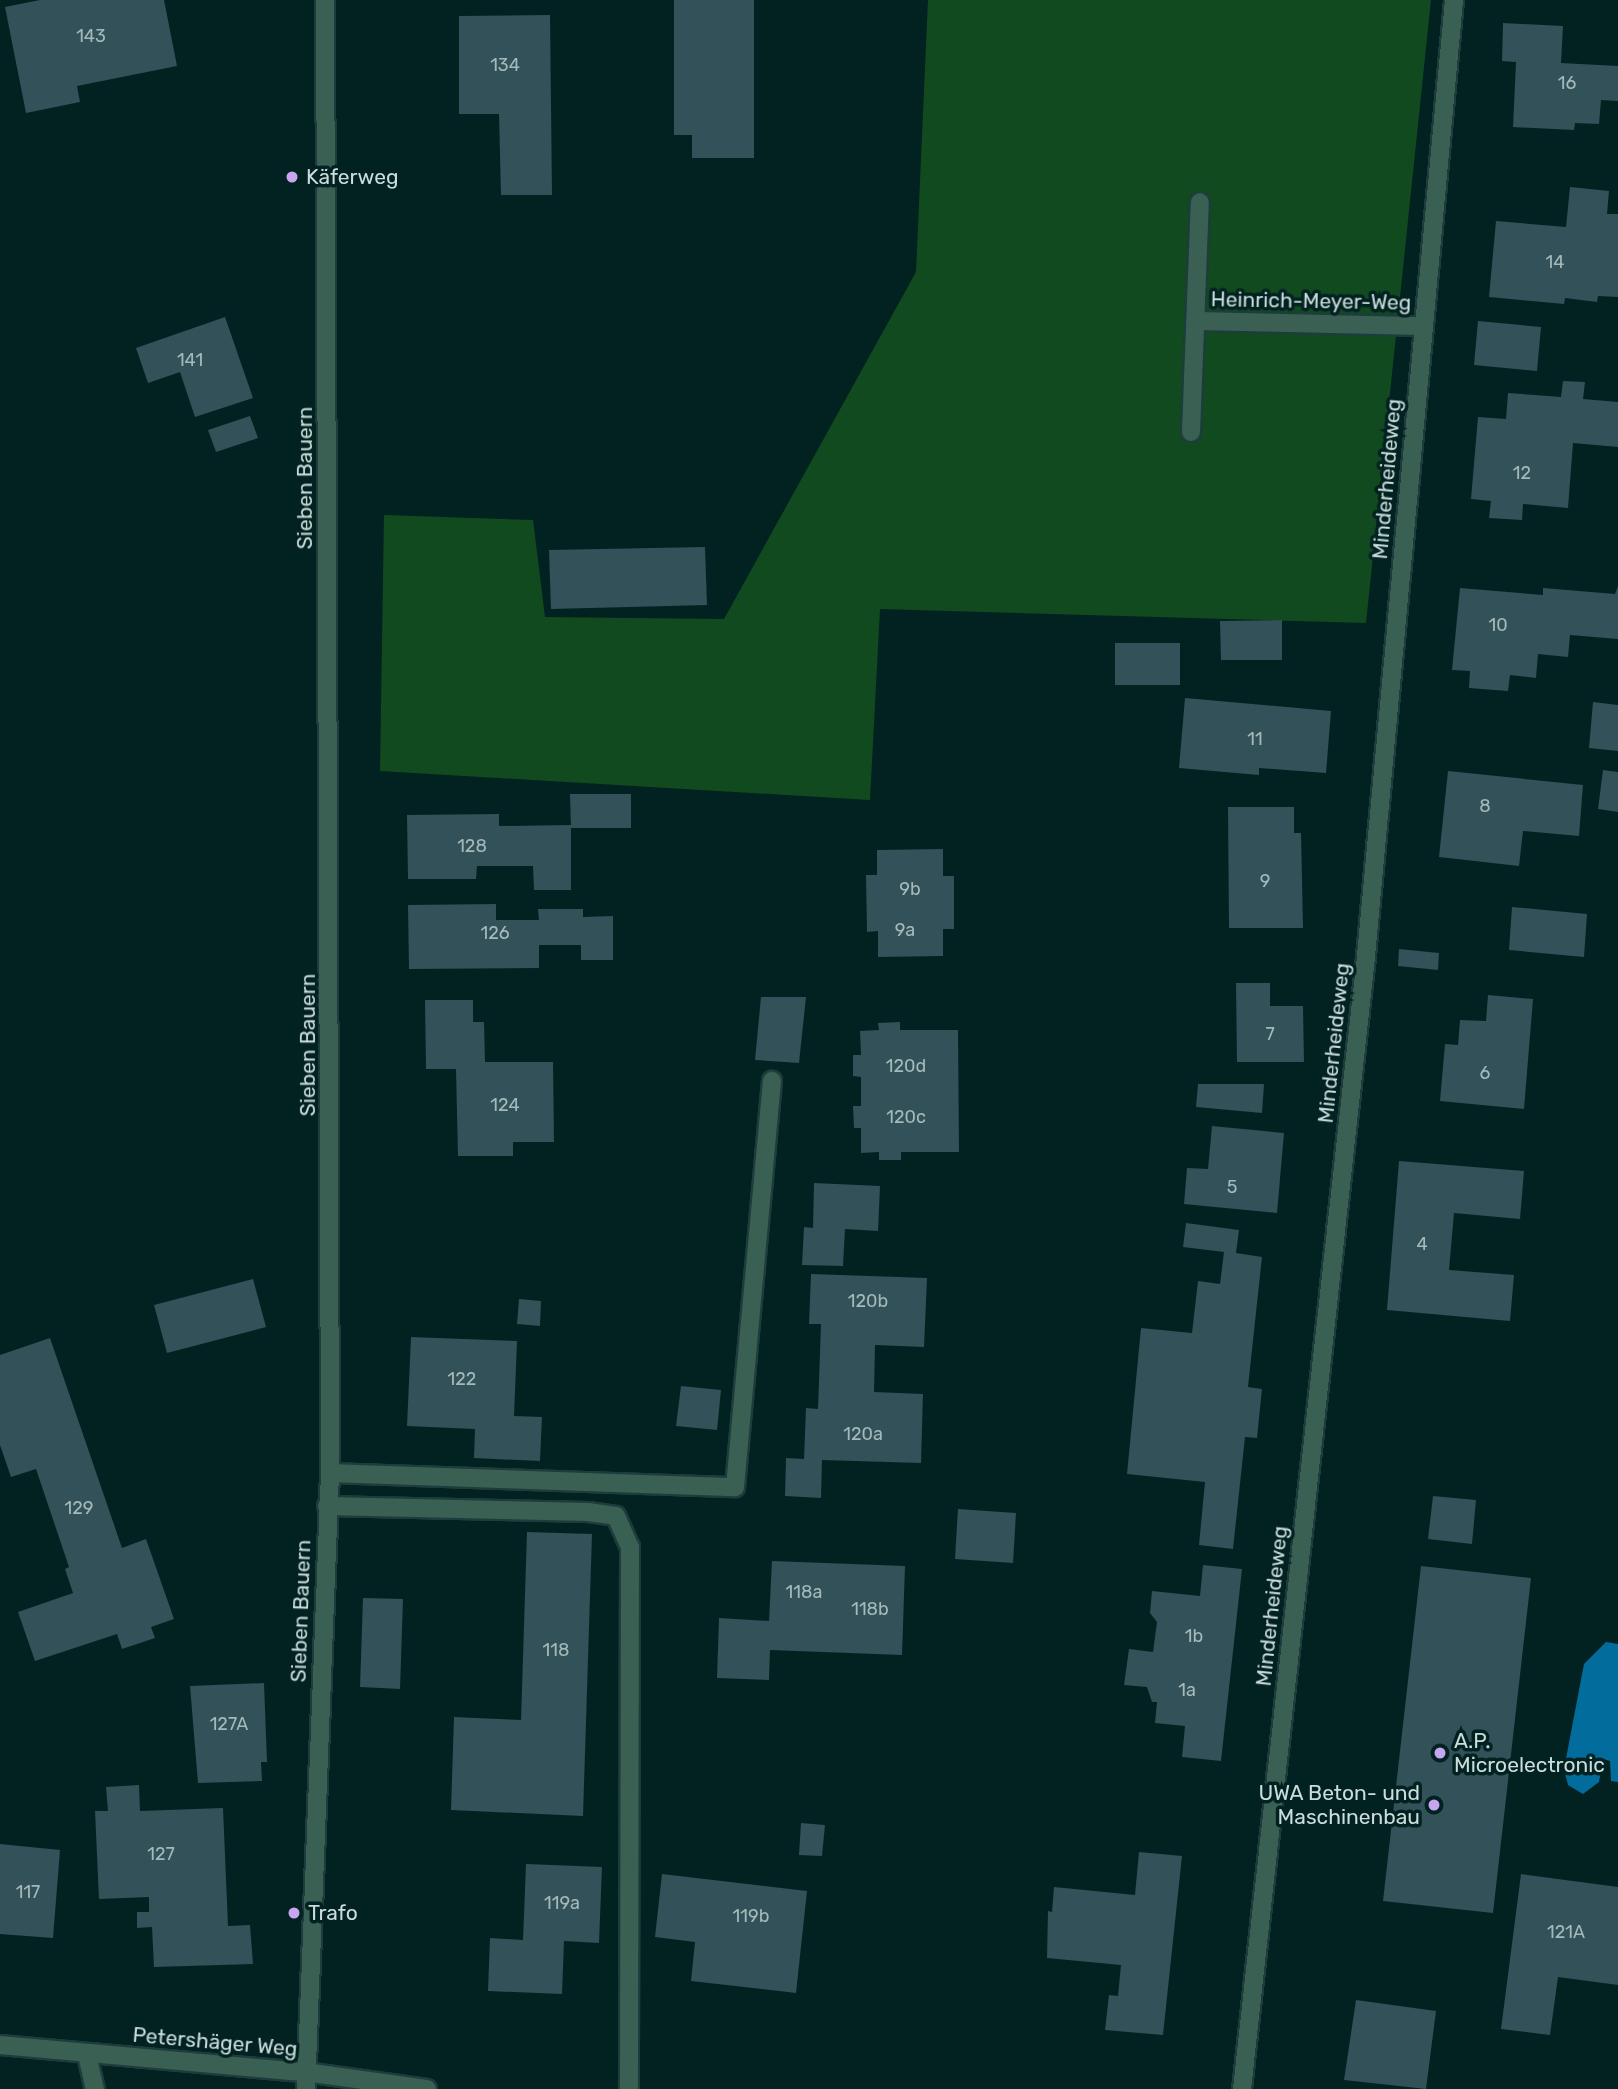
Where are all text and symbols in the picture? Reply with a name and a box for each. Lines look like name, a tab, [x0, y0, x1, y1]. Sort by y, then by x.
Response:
house number: 143	[76, 25, 106, 47]
house number: 134	[490, 54, 520, 76]
house number: 16	[1558, 72, 1576, 94]
place label: Käferweg	[306, 164, 398, 190]
marker: Käferweg	[284, 169, 300, 185]
house number: 14	[1546, 251, 1564, 273]
street label: Heinrich-Meyer-Weg	[1210, 287, 1412, 315]
house number: 141	[177, 349, 203, 371]
street label: Minderheideweg	[1367, 398, 1407, 560]
street label: Sieben Bauern	[292, 407, 318, 549]
house number: 12	[1513, 462, 1531, 484]
house number: 10	[1488, 614, 1508, 636]
house number: 11	[1247, 728, 1263, 750]
house number: 8	[1479, 795, 1491, 817]
house number: 128	[457, 835, 487, 857]
house number: 9	[1260, 870, 1270, 892]
house number: 9b	[899, 878, 921, 900]
house number: 9a	[895, 919, 915, 941]
house number: 126	[480, 922, 510, 944]
street label: Minderheideweg	[1313, 962, 1355, 1124]
street label: Sieben Bauern	[295, 974, 321, 1116]
house number: 7	[1265, 1023, 1275, 1045]
house number: 120d	[886, 1055, 926, 1077]
house number: 6	[1480, 1062, 1490, 1084]
house number: 124	[490, 1094, 520, 1116]
house number: 120c	[886, 1106, 926, 1128]
house number: 5	[1227, 1176, 1237, 1198]
house number: 4	[1416, 1233, 1428, 1255]
house number: 120b	[848, 1290, 888, 1312]
house number: 122	[448, 1368, 476, 1390]
house number: 120a	[843, 1423, 883, 1445]
house number: 129	[65, 1497, 93, 1519]
street label: Minderheideweg	[1251, 1525, 1293, 1687]
street label: Sieben Bauern	[286, 1539, 316, 1683]
house number: 118a	[786, 1581, 822, 1603]
house number: 118b	[851, 1598, 889, 1620]
house number: 1b	[1185, 1625, 1203, 1647]
house number: 118	[543, 1639, 569, 1661]
house number: 1a	[1178, 1679, 1196, 1701]
house number: 127A	[210, 1713, 248, 1735]
place label: A.P. Microelectronic	[1454, 1728, 1605, 1778]
marker: A.P. Microelectronic	[1432, 1745, 1448, 1761]
place label: UWA Beton- und Maschinenbau	[1258, 1780, 1420, 1830]
marker: UWA Beton- und Maschinenbau	[1426, 1797, 1442, 1813]
house number: 127	[147, 1843, 175, 1865]
house number: 117	[16, 1881, 40, 1903]
house number: 119a	[544, 1892, 580, 1914]
place label: Trafo	[308, 1900, 358, 1926]
marker: Trafo	[286, 1905, 302, 1921]
house number: 119b	[733, 1905, 769, 1927]
house number: 121A	[1547, 1921, 1585, 1943]
street label: Petershäger Weg	[131, 2022, 299, 2062]

